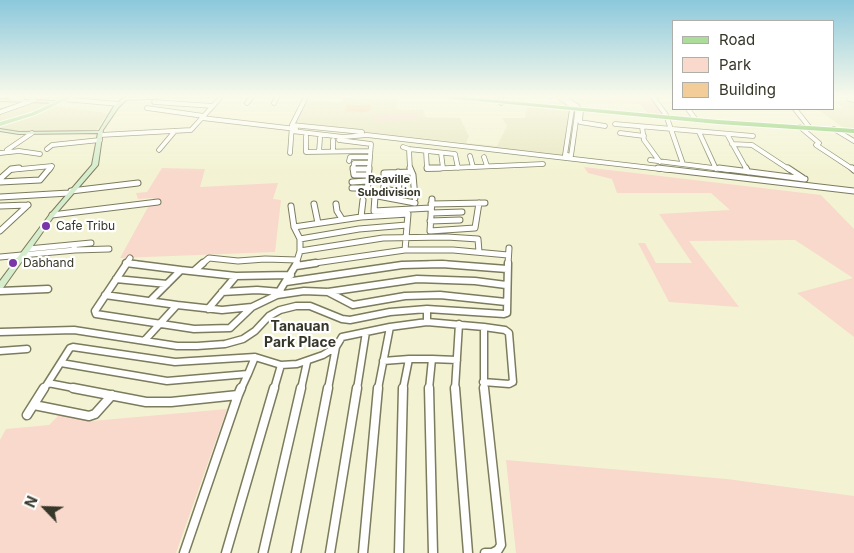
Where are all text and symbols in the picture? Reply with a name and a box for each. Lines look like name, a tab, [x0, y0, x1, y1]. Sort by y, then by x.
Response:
legend	[672, 20, 834, 110]
text: Road	[719, 30, 755, 49]
text: Park	[719, 55, 751, 74]
text: Building	[719, 80, 776, 99]
district label: Reaville Subdivision	[357, 173, 421, 199]
place label: Cafe Tribu	[56, 219, 115, 233]
marker: Cafe Tribu	[40, 220, 52, 232]
place label: Dabhand	[23, 256, 74, 270]
marker: Dabhand	[7, 257, 19, 269]
district label: Tanauan Park Place	[264, 319, 336, 352]
north arrow	[20, 483, 70, 533]
text: N	[21, 493, 41, 510]

